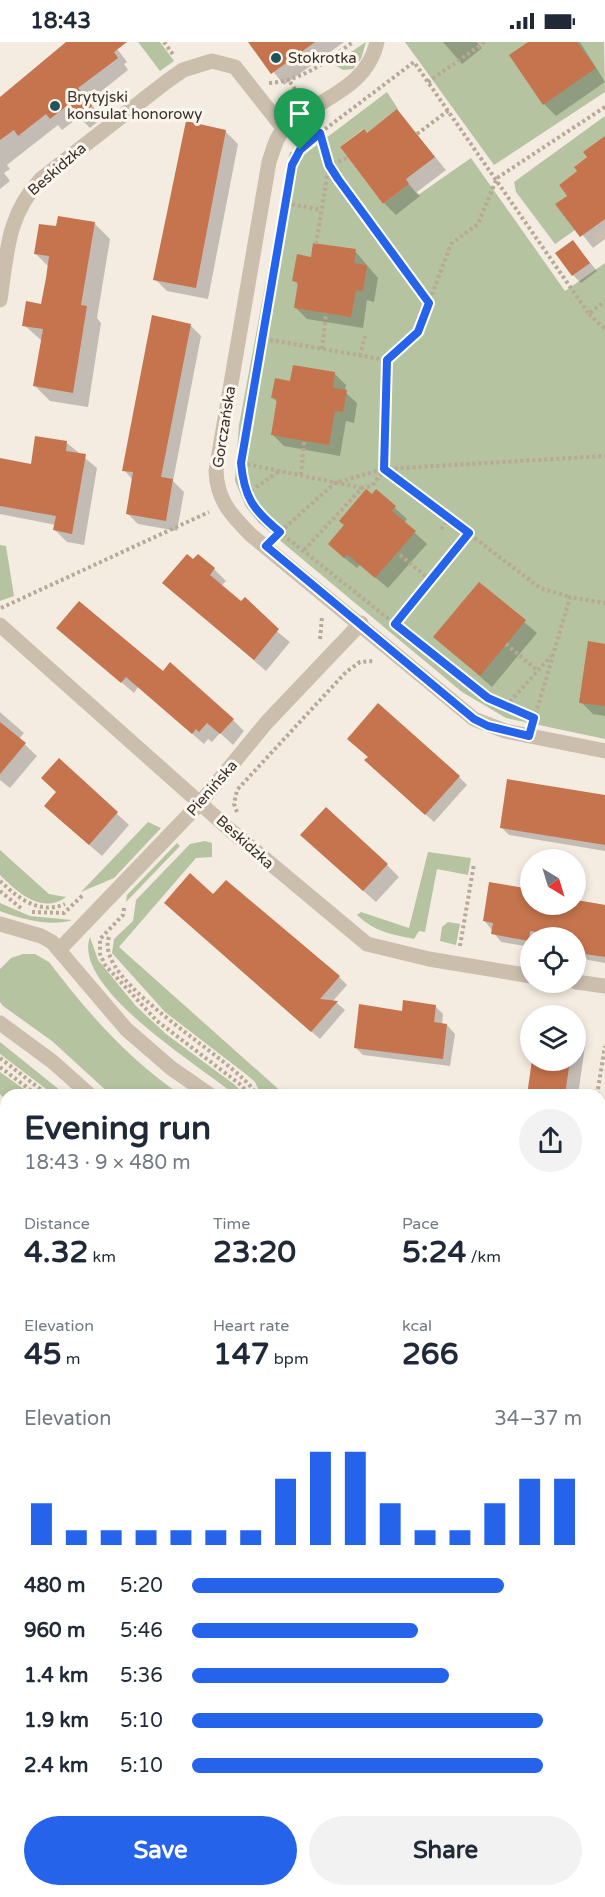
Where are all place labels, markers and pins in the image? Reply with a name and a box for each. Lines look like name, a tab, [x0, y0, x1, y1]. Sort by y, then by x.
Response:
place label: Stokrotka	[288, 49, 357, 67]
marker: Stokrotka	[269, 51, 283, 65]
place label: Brytyjski konsulat honorowy	[67, 88, 202, 123]
pin	[274, 88, 325, 150]
marker: Brytyjski konsulat honorowy	[48, 99, 62, 113]

